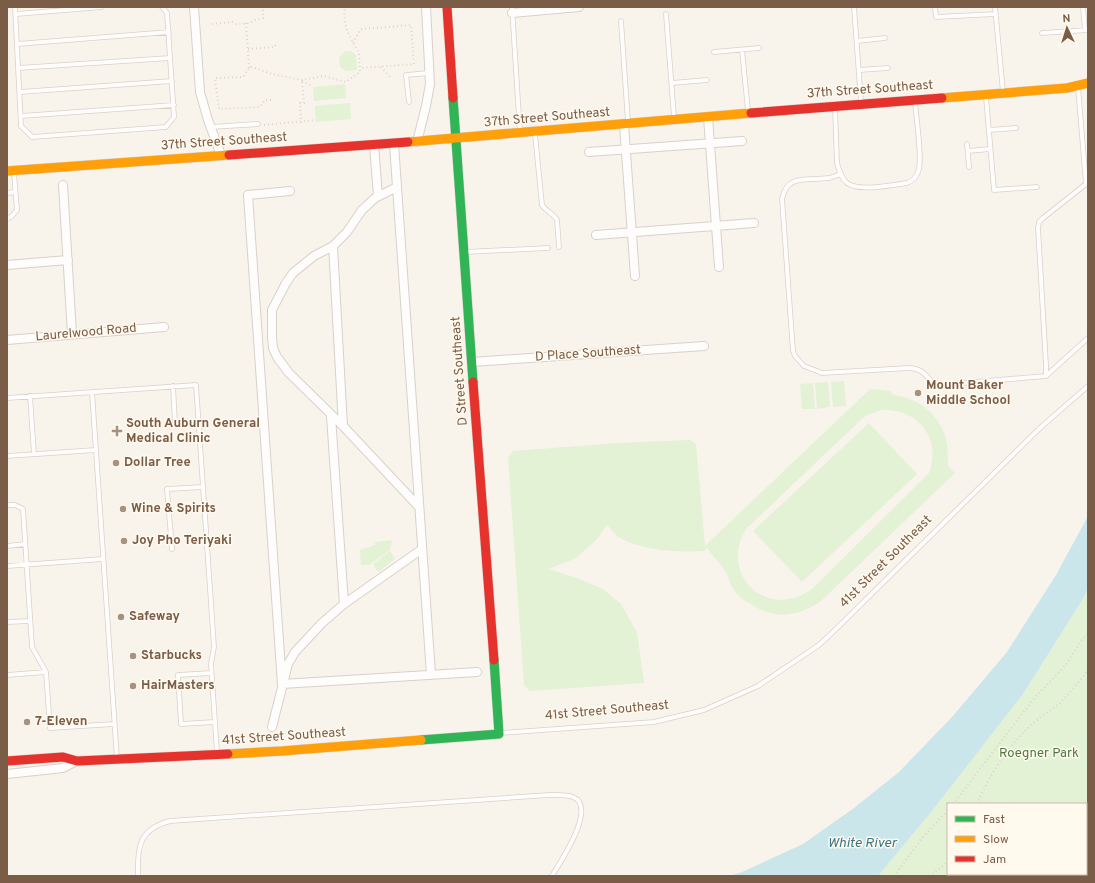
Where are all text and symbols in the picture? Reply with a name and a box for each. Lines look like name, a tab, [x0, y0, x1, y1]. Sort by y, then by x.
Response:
north arrow	[1047, 8, 1087, 48]
text: N	[1062, 12, 1071, 26]
street label: 37th Street Southeast	[806, 78, 934, 102]
street label: 37th Street Southeast	[483, 104, 611, 131]
street label: 37th Street Southeast	[160, 130, 288, 154]
street label: D Street Southeast	[448, 316, 472, 426]
street label: Laurelwood Road	[35, 321, 137, 345]
street label: D Place Southeast	[534, 342, 642, 366]
place label: Mount Baker Middle School	[926, 378, 1011, 409]
marker: Mount Baker Middle School	[913, 388, 923, 398]
place label: South Auburn General Medical Clinic	[126, 416, 260, 447]
marker: South Auburn General Medical Clinic	[111, 425, 123, 437]
place label: Dollar Tree	[124, 455, 191, 471]
marker: Dollar Tree	[111, 458, 121, 468]
place label: Wine & Spirits	[131, 501, 216, 517]
marker: Wine & Spirits	[118, 504, 128, 514]
street label: 41st Street Southeast	[836, 512, 936, 612]
place label: Joy Pho Teriyaki	[132, 533, 232, 549]
marker: Joy Pho Teriyaki	[119, 536, 129, 546]
place label: Safeway	[129, 609, 181, 625]
marker: Safeway	[116, 612, 126, 622]
place label: Starbucks	[141, 648, 202, 664]
marker: Starbucks	[128, 651, 138, 661]
place label: HairMasters	[141, 678, 215, 694]
marker: HairMasters	[128, 681, 138, 691]
street label: 41st Street Southeast	[544, 698, 670, 724]
place label: 7-Eleven	[35, 714, 88, 730]
marker: 7-Eleven	[22, 717, 32, 727]
street label: 41st Street Southeast	[221, 725, 347, 749]
park label: Roegner Park	[999, 746, 1079, 762]
legend	[947, 803, 1087, 875]
text: Fast	[983, 812, 1005, 828]
text: Slow	[983, 832, 1009, 848]
water label: White River	[827, 835, 898, 852]
text: Jam	[983, 852, 1006, 868]

